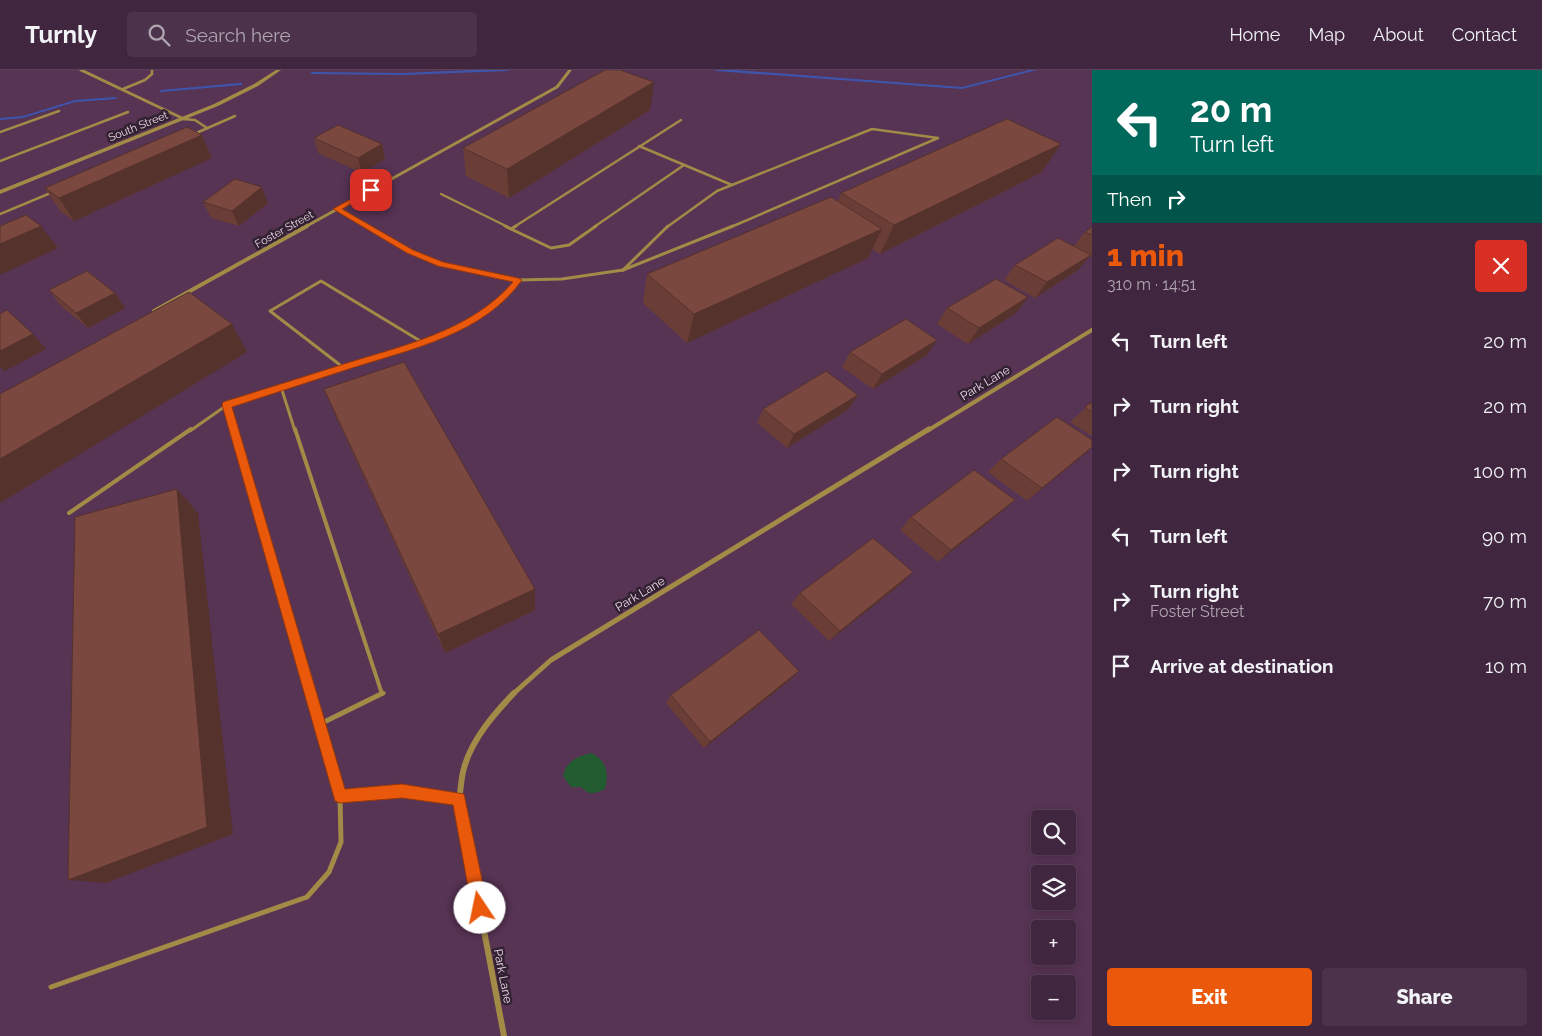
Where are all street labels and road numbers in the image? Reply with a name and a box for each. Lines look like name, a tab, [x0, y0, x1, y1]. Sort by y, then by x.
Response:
street label: South Street	[106, 108, 170, 144]
street label: Foster Street	[253, 208, 316, 251]
street label: Park Lane	[958, 363, 1012, 403]
street label: Park Lane	[613, 574, 667, 614]
street label: Park Lane	[491, 948, 515, 1004]

